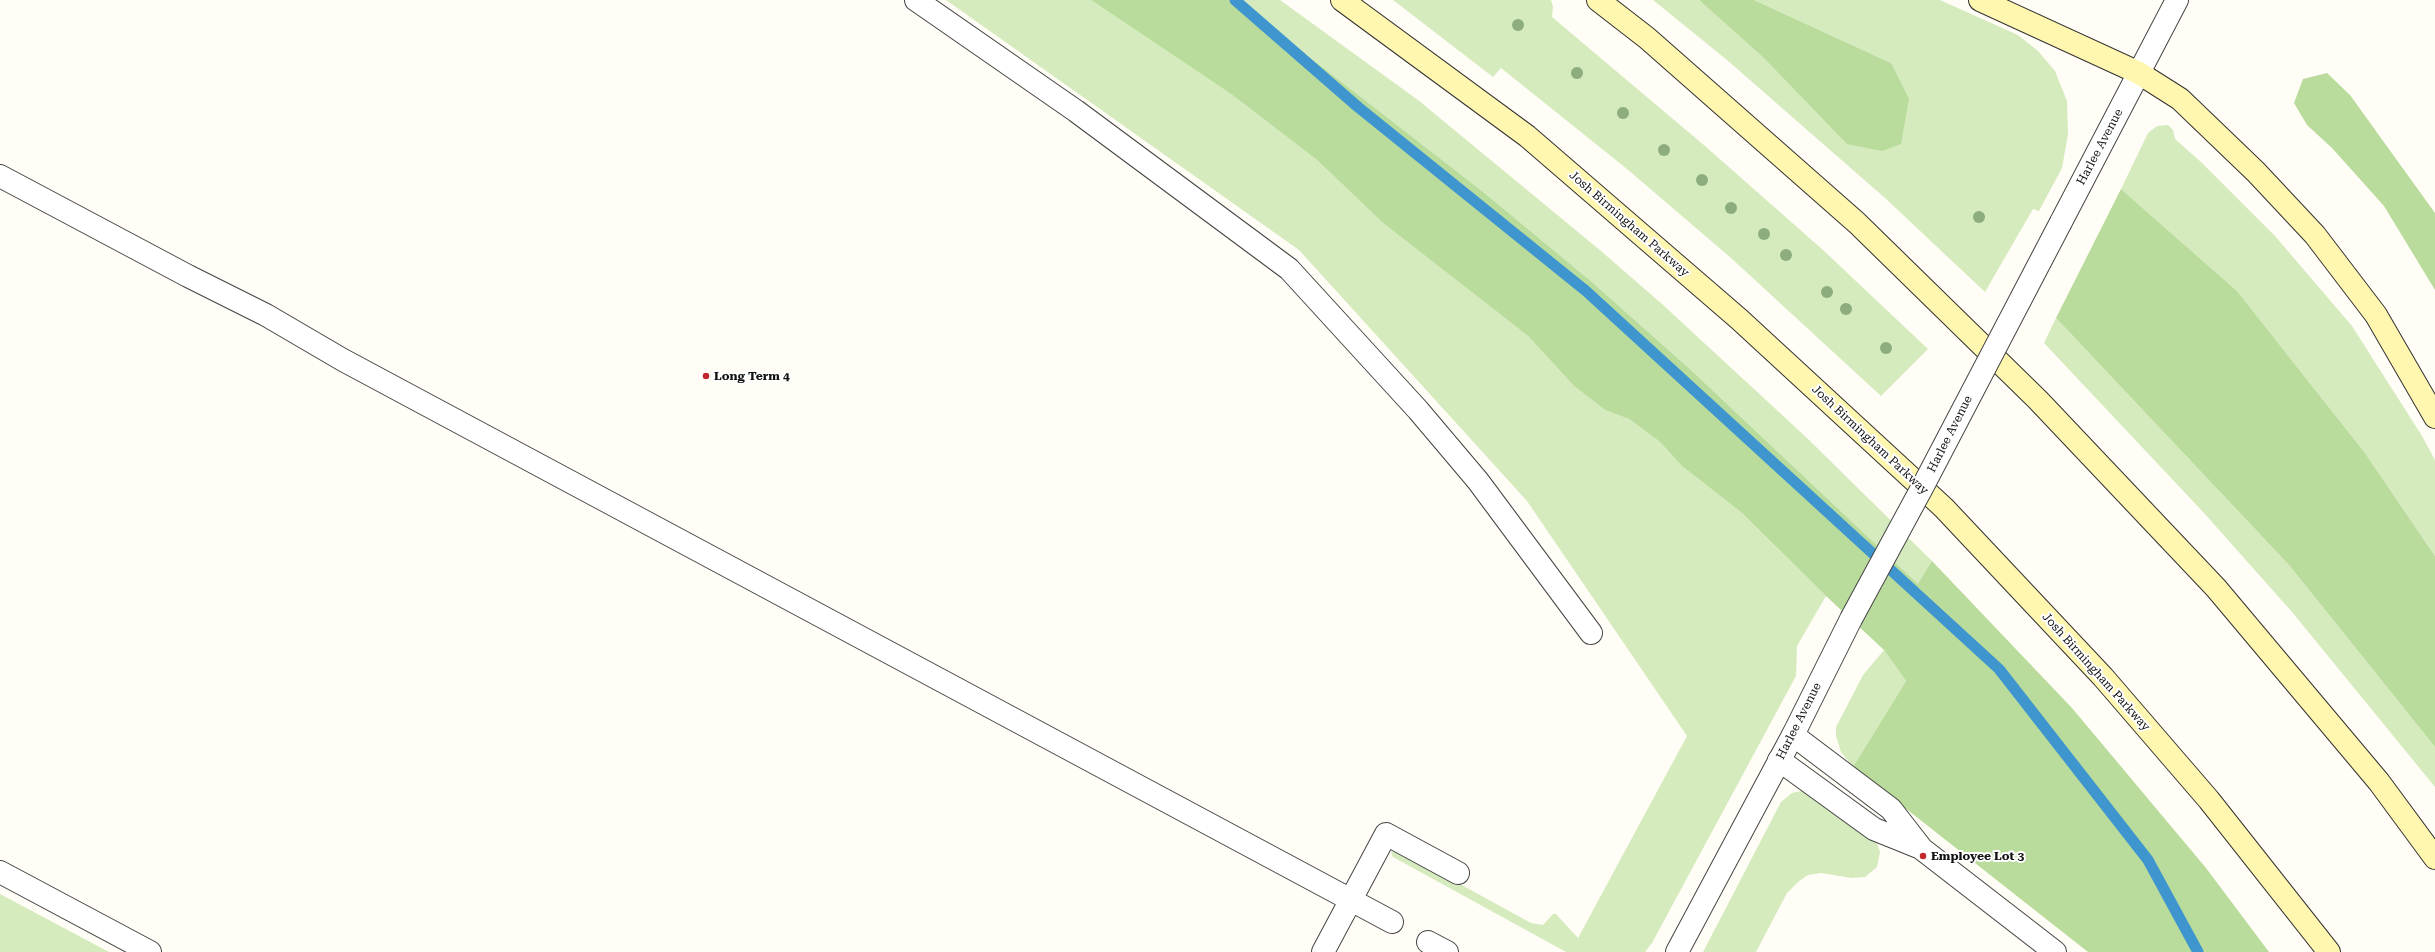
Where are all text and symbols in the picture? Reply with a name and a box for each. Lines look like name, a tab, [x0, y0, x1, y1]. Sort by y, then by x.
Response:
street label: Harlee Avenue	[2074, 106, 2126, 188]
street label: Josh Birmingham Parkway	[1566, 168, 1692, 280]
place label: Long Term 4	[714, 369, 790, 383]
marker: Long Term 4	[701, 371, 711, 381]
street label: Josh Birmingham Parkway	[1809, 382, 1931, 498]
street label: Harlee Avenue	[1924, 393, 1976, 475]
street label: Josh Birmingham Parkway	[2039, 610, 2153, 734]
street label: Harlee Avenue	[1773, 680, 1825, 762]
place label: Employee Lot 3	[1931, 849, 2024, 863]
marker: Employee Lot 3	[1918, 851, 1928, 861]

